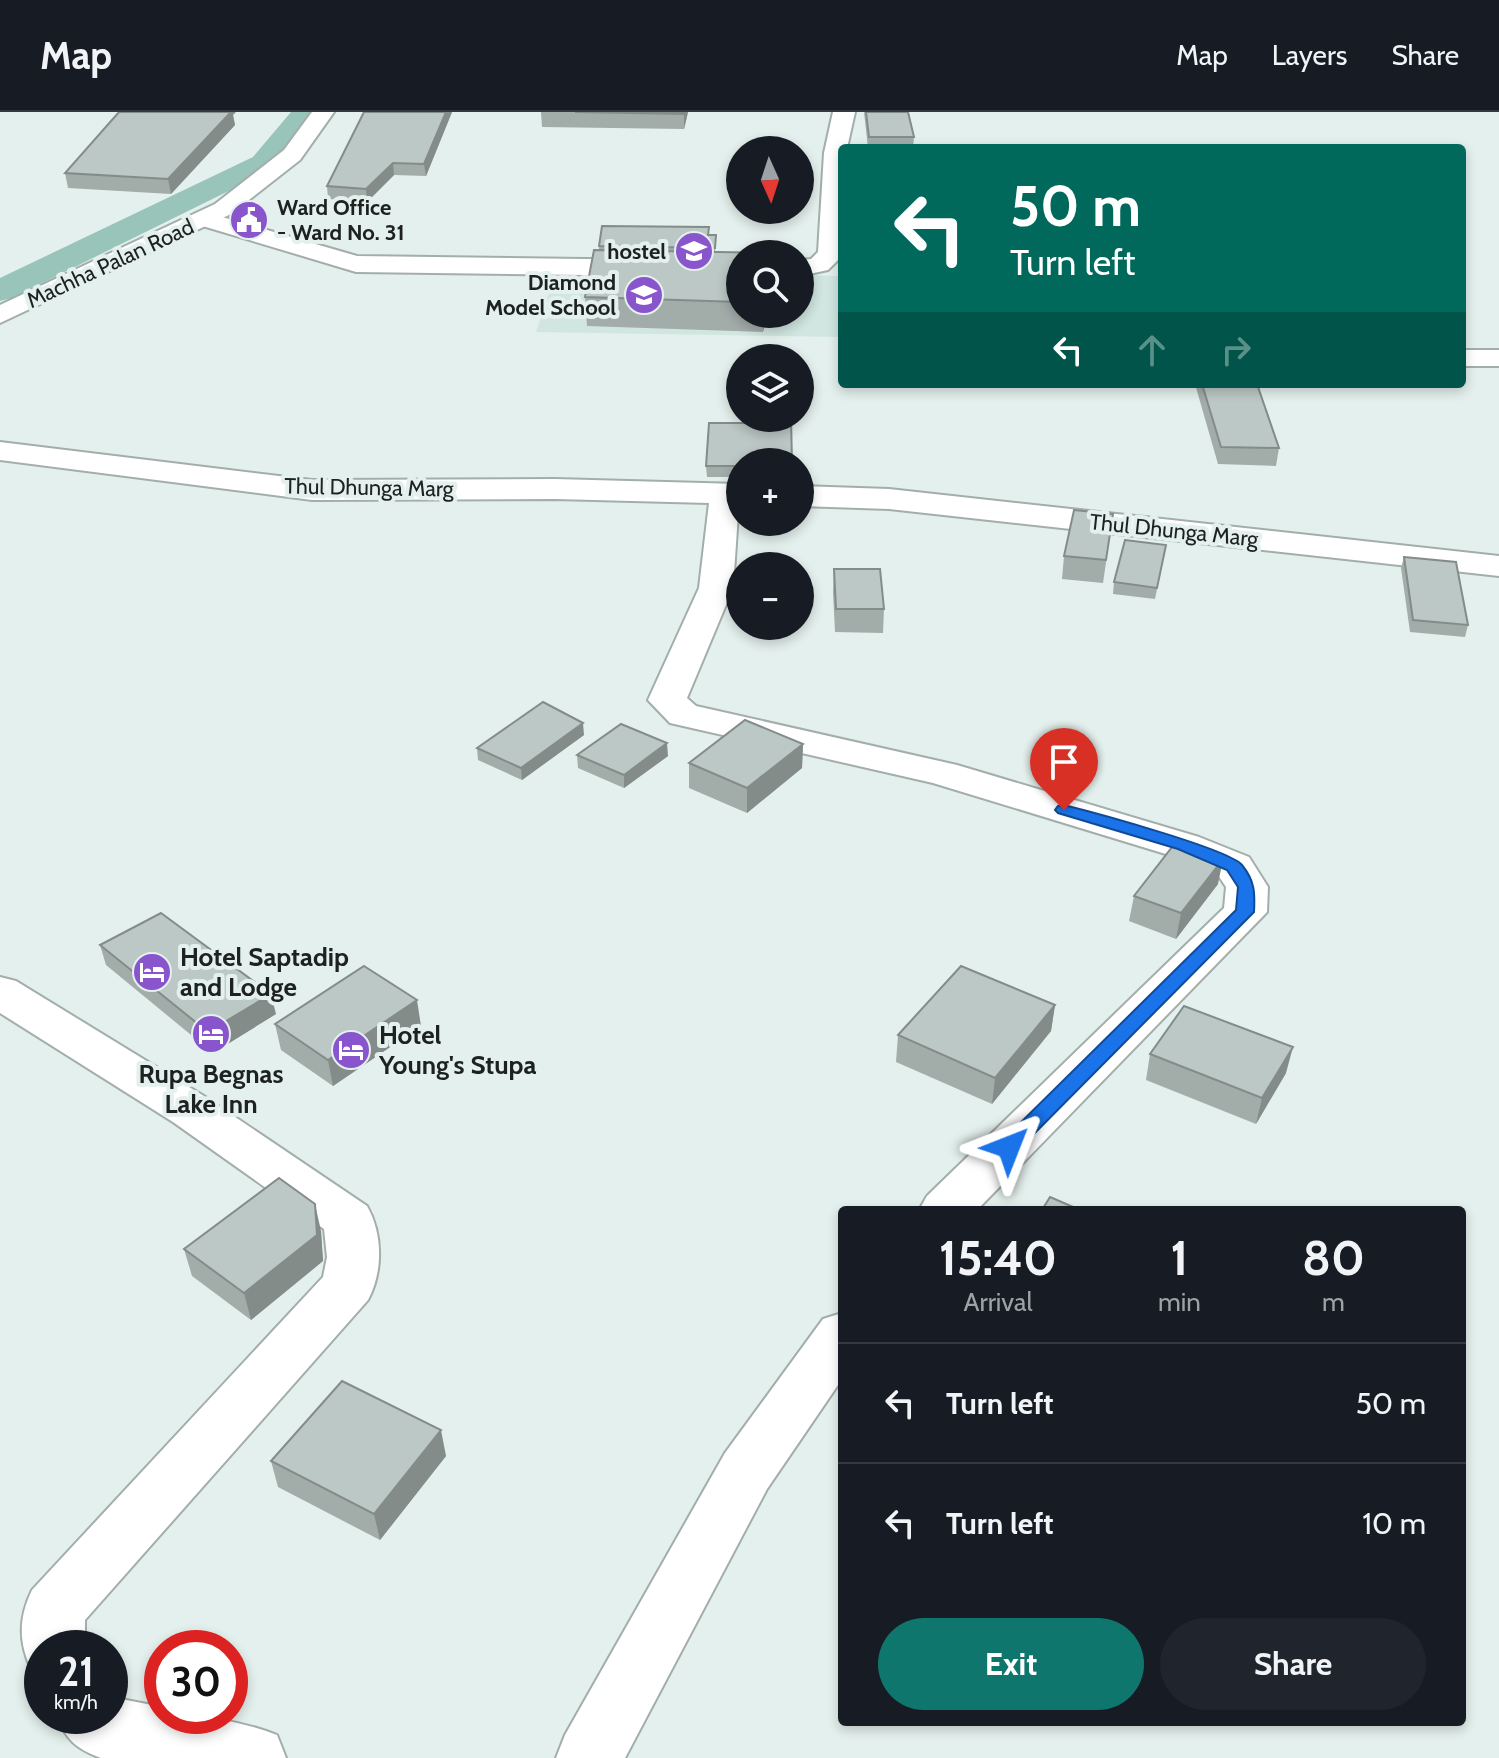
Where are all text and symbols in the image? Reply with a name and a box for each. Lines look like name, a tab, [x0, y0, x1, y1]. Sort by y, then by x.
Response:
text: Map	[40, 32, 112, 79]
text: Map	[1176, 38, 1228, 72]
text: Layers	[1272, 38, 1347, 72]
text: Share	[1391, 38, 1459, 72]
north arrow	[726, 136, 814, 224]
map controls	[726, 136, 814, 640]
text: 50 m	[1010, 172, 1141, 240]
icon: left	[878, 176, 982, 280]
place label: Ward Office - Ward No. 31	[277, 194, 405, 246]
public building icon: Ward Office - Ward No. 31	[228, 199, 270, 241]
street label: Machha Palan Road	[22, 213, 198, 314]
school or university icon: hostel	[673, 230, 715, 272]
place label: hostel	[607, 238, 666, 265]
button: search	[726, 240, 814, 328]
text: Turn left	[1010, 240, 1135, 284]
place label: Diamond Model School	[485, 269, 616, 321]
school or university icon: Diamond Model School	[623, 274, 665, 316]
icon: left	[1046, 328, 1090, 372]
icon: ahead	[1130, 328, 1174, 372]
icon: right	[1214, 328, 1258, 372]
button: layers	[726, 344, 814, 432]
button: +	[726, 448, 814, 536]
street label: Thul Dhunga Marg	[284, 473, 455, 502]
street label: Thul Dhunga Marg	[1088, 508, 1261, 553]
button: −	[726, 552, 814, 640]
pin	[1030, 728, 1098, 810]
icon: arrive	[1042, 740, 1086, 784]
place label: Hotel Saptadip and Lodge	[180, 941, 349, 1003]
hotel icon: Hotel Saptadip and Lodge	[131, 951, 173, 993]
hotel icon: Rupa Begnas Lake Inn	[190, 1013, 232, 1055]
place label: Hotel Young's Stupa	[378, 1019, 536, 1081]
hotel icon: Hotel Young's Stupa	[330, 1029, 372, 1071]
place label: Rupa Begnas Lake Inn	[139, 1058, 283, 1120]
position arrow	[967, 1105, 1051, 1189]
text: 15:40	[939, 1229, 1057, 1287]
text: 1	[1171, 1229, 1188, 1287]
text: 80	[1302, 1229, 1365, 1287]
text: Arrival	[963, 1286, 1033, 1318]
text: min	[1158, 1286, 1201, 1318]
text: m	[1322, 1286, 1345, 1318]
icon: left	[878, 1381, 922, 1425]
text: Turn left	[946, 1385, 1054, 1422]
text: 50 m	[1356, 1385, 1426, 1422]
icon: left	[878, 1501, 922, 1545]
text: Turn left	[946, 1505, 1054, 1542]
text: 10 m	[1362, 1505, 1426, 1542]
button: Exit	[878, 1618, 1144, 1710]
button: Share	[1160, 1618, 1426, 1710]
speed limit sign: 30	[144, 1630, 248, 1734]
text: 21	[58, 1647, 94, 1696]
text: km/h	[54, 1690, 98, 1714]

